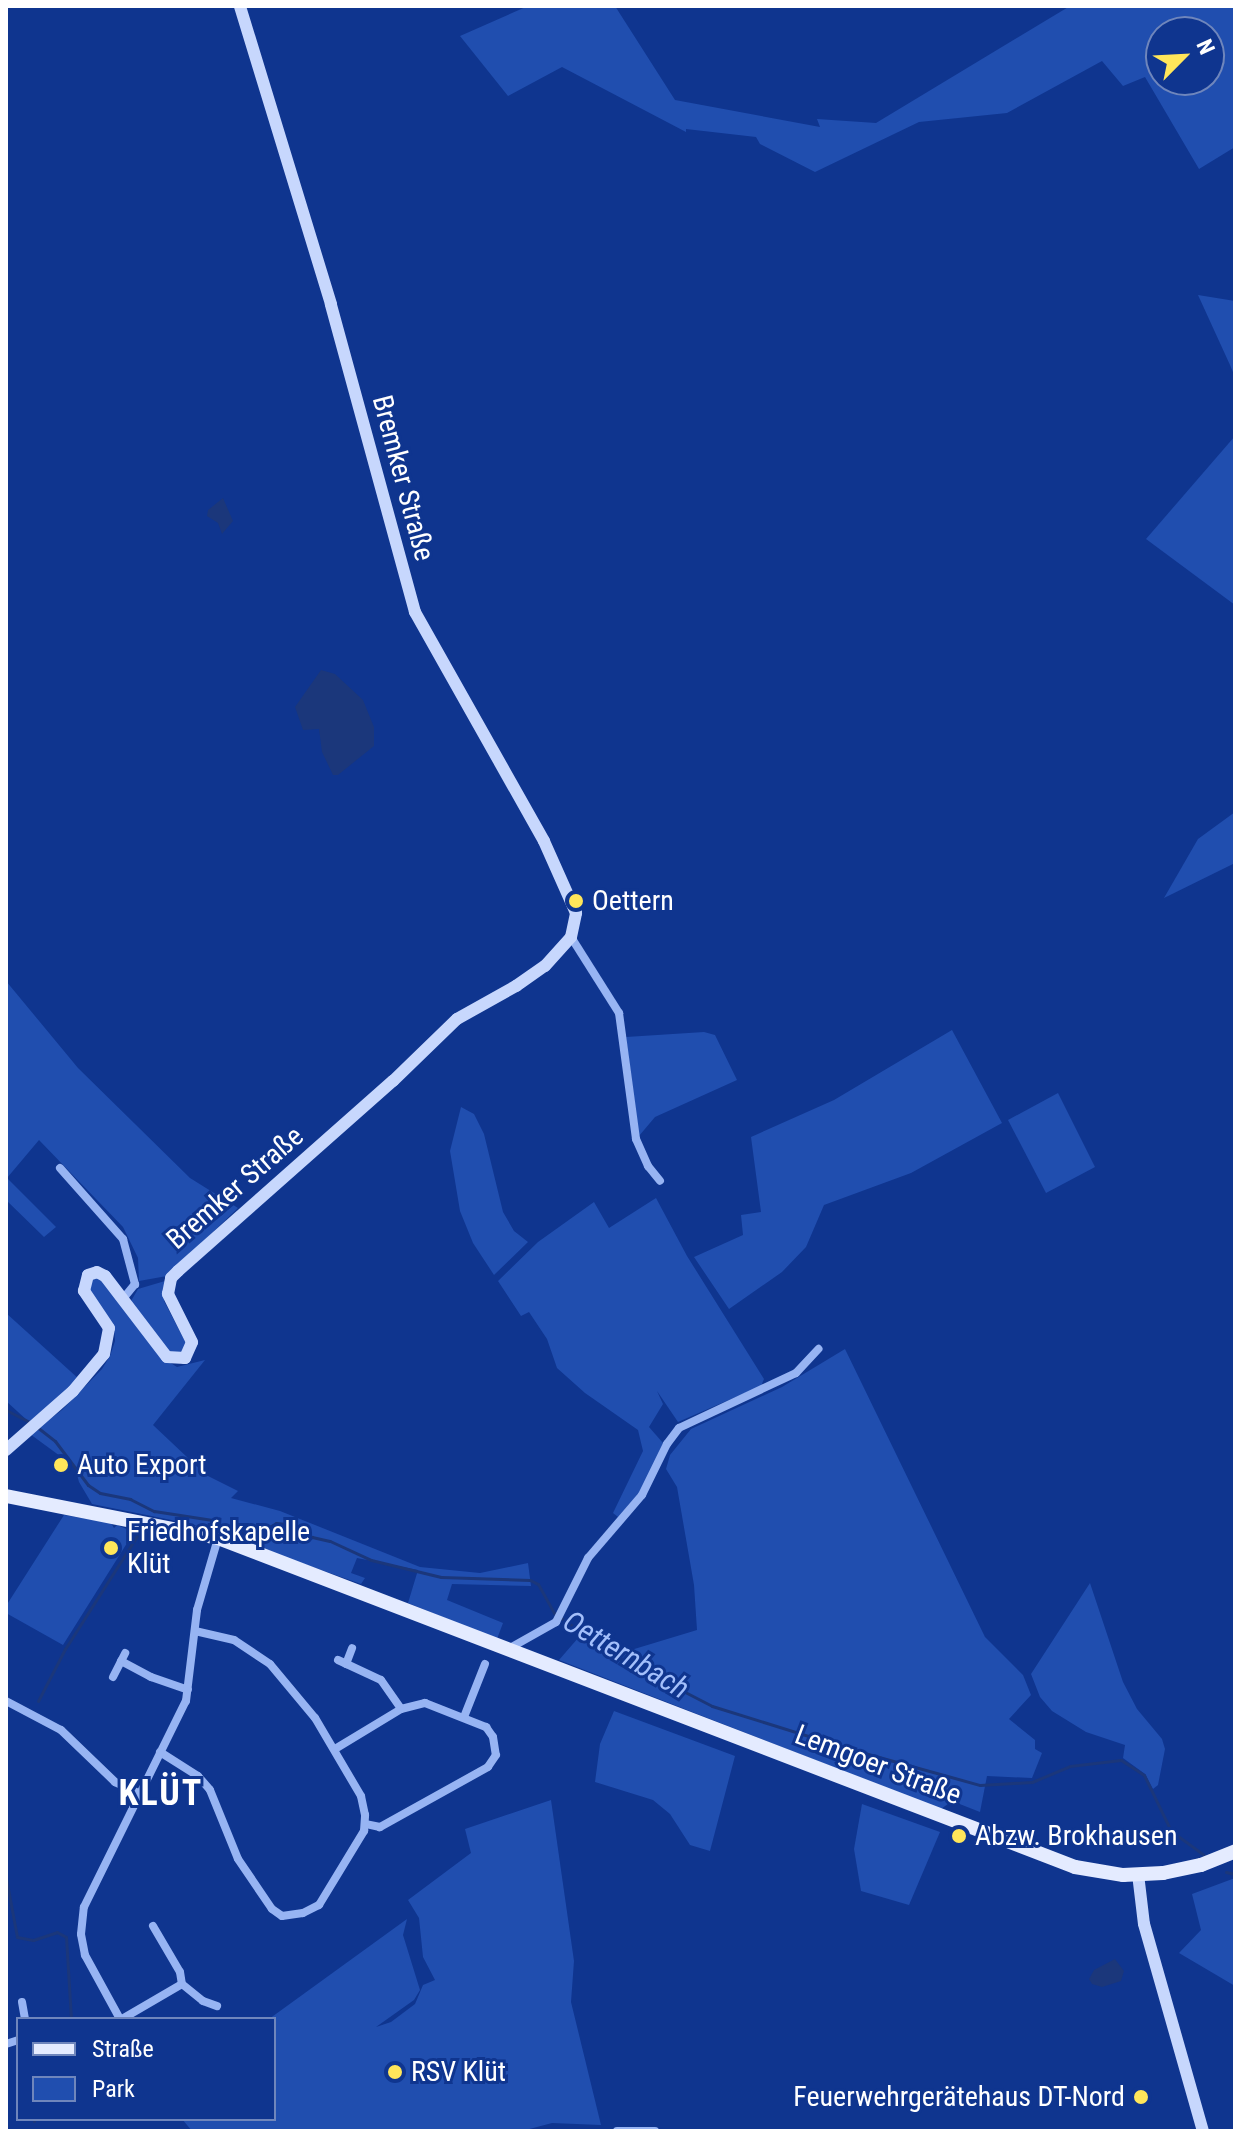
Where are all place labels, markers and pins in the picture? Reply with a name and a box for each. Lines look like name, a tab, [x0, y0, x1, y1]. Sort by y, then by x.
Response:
place label: Oettern	[592, 884, 674, 918]
marker: Oettern	[567, 892, 585, 910]
place label: Auto Export	[77, 1448, 207, 1482]
marker: Auto Export	[52, 1456, 70, 1474]
place label: Friedhofskapelle Klüt	[127, 1515, 310, 1581]
marker: Friedhofskapelle Klüt	[102, 1539, 120, 1557]
place label: Abzw. Brokhausen	[975, 1819, 1177, 1853]
marker: Abzw. Brokhausen	[950, 1827, 968, 1845]
place label: RSV Klüt	[411, 2055, 506, 2089]
marker: RSV Klüt	[386, 2063, 404, 2081]
place label: Feuerwehrgerätehaus DT-Nord	[793, 2080, 1125, 2114]
marker: Feuerwehrgerätehaus DT-Nord	[1132, 2088, 1150, 2106]

